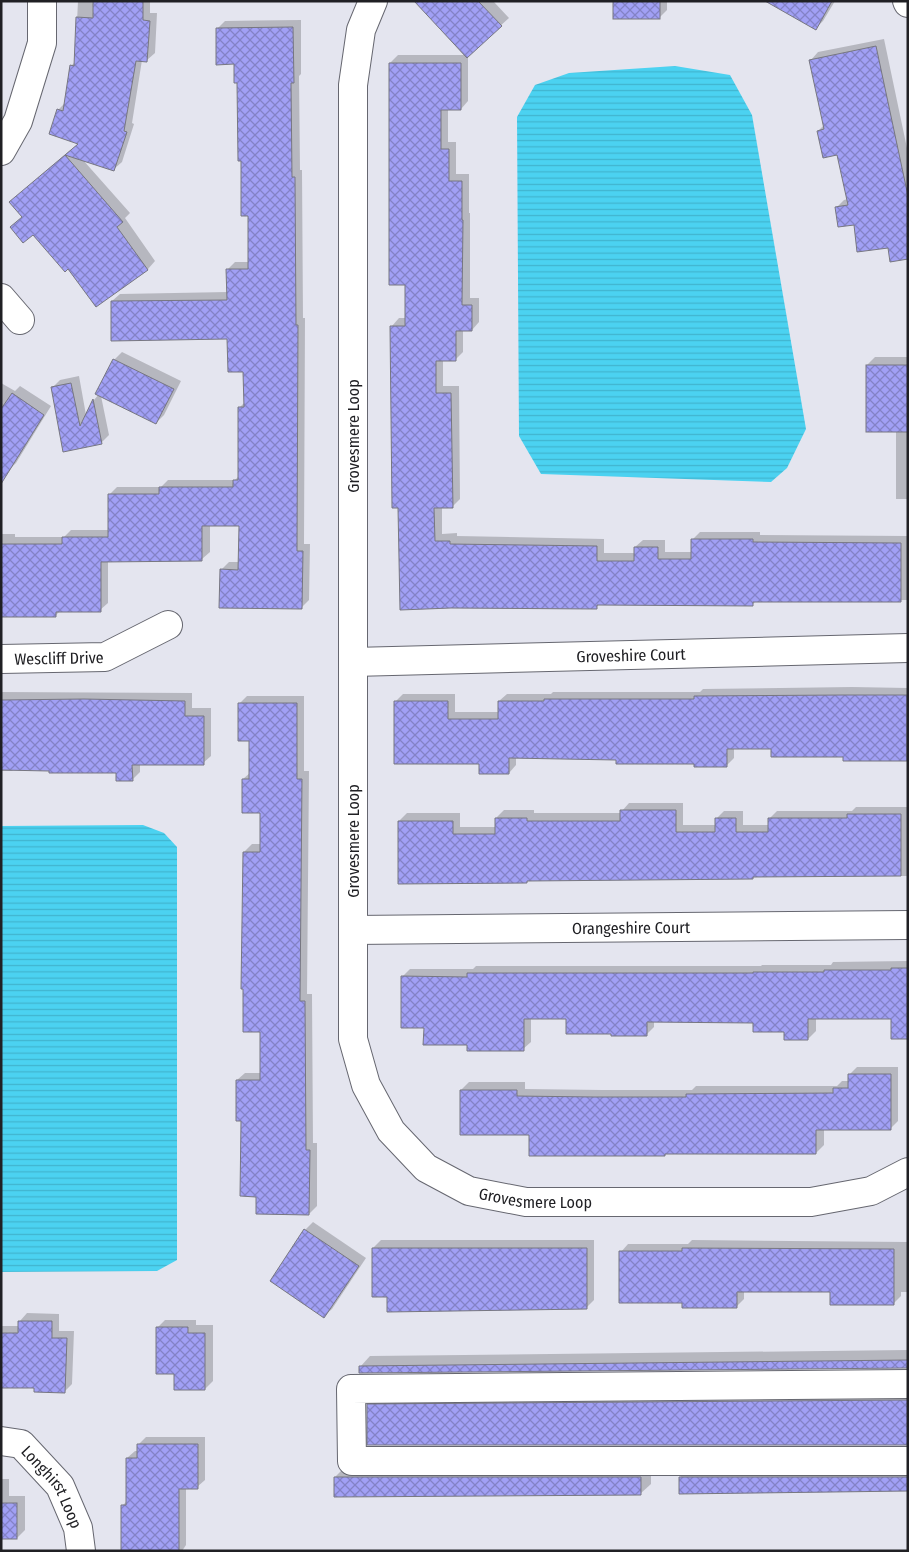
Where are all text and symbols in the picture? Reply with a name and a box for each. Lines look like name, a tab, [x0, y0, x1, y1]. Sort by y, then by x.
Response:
street label: Grovesmere Loop	[344, 379, 363, 493]
street label: Groveshire Court	[576, 644, 687, 666]
street label: Wescliff Drive	[14, 648, 104, 668]
street label: Grovesmere Loop	[344, 784, 363, 898]
street label: Orangeshire Court	[572, 917, 691, 938]
street label: Grovesmere Loop	[477, 1184, 592, 1212]
street label: Longhirst Loop	[18, 1441, 86, 1531]

